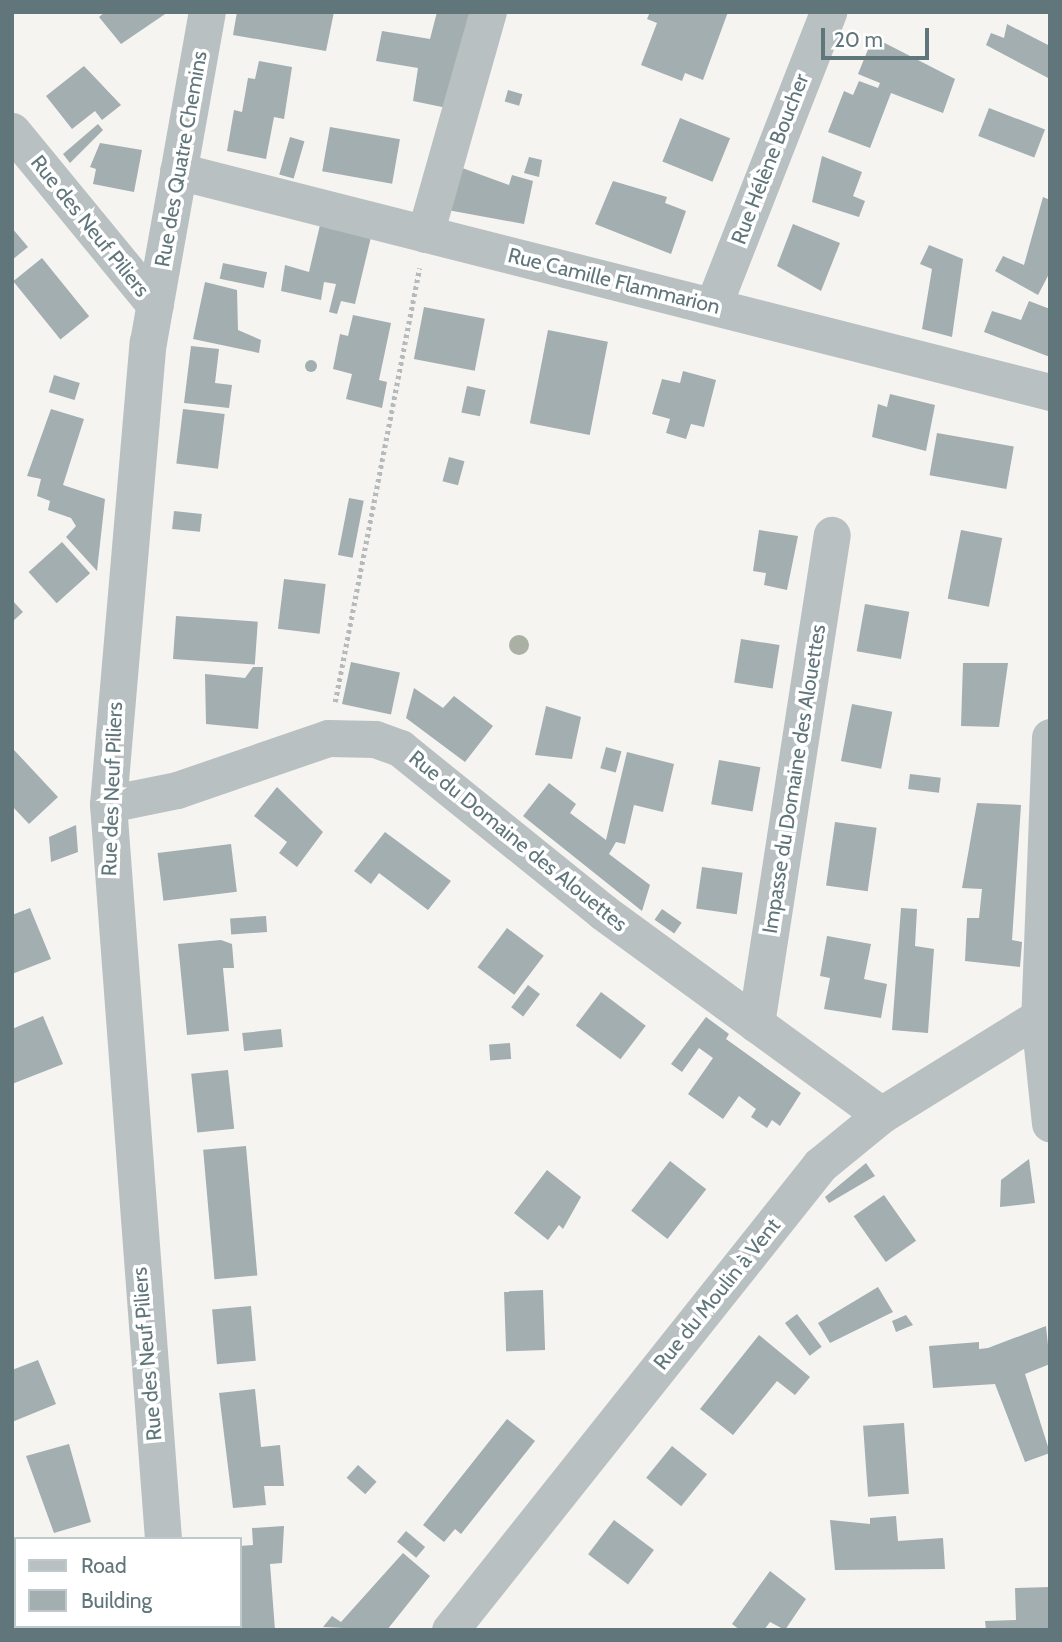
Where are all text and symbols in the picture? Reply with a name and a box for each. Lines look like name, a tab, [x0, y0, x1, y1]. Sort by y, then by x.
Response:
scale bar	[824, 14, 932, 58]
text: 20 m	[834, 27, 883, 52]
street label: Rue des Quatre Chemins	[150, 49, 212, 269]
street label: Rue Hélène Boucher	[726, 70, 814, 248]
street label: Rue des Neuf Piliers	[25, 150, 155, 302]
street label: Rue Camille Flammarion	[505, 242, 723, 320]
street label: Impasse du Domaine des Alouettes	[757, 623, 831, 935]
street label: Rue des Neuf Piliers	[96, 701, 128, 877]
street label: Rue du Domaine des Alouettes	[404, 745, 632, 937]
street label: Rue du Moulin à Vent	[648, 1213, 786, 1375]
street label: Rue des Neuf Piliers	[127, 1266, 167, 1442]
legend	[14, 1537, 242, 1628]
text: Road	[81, 1553, 127, 1578]
text: Building	[81, 1588, 152, 1613]

